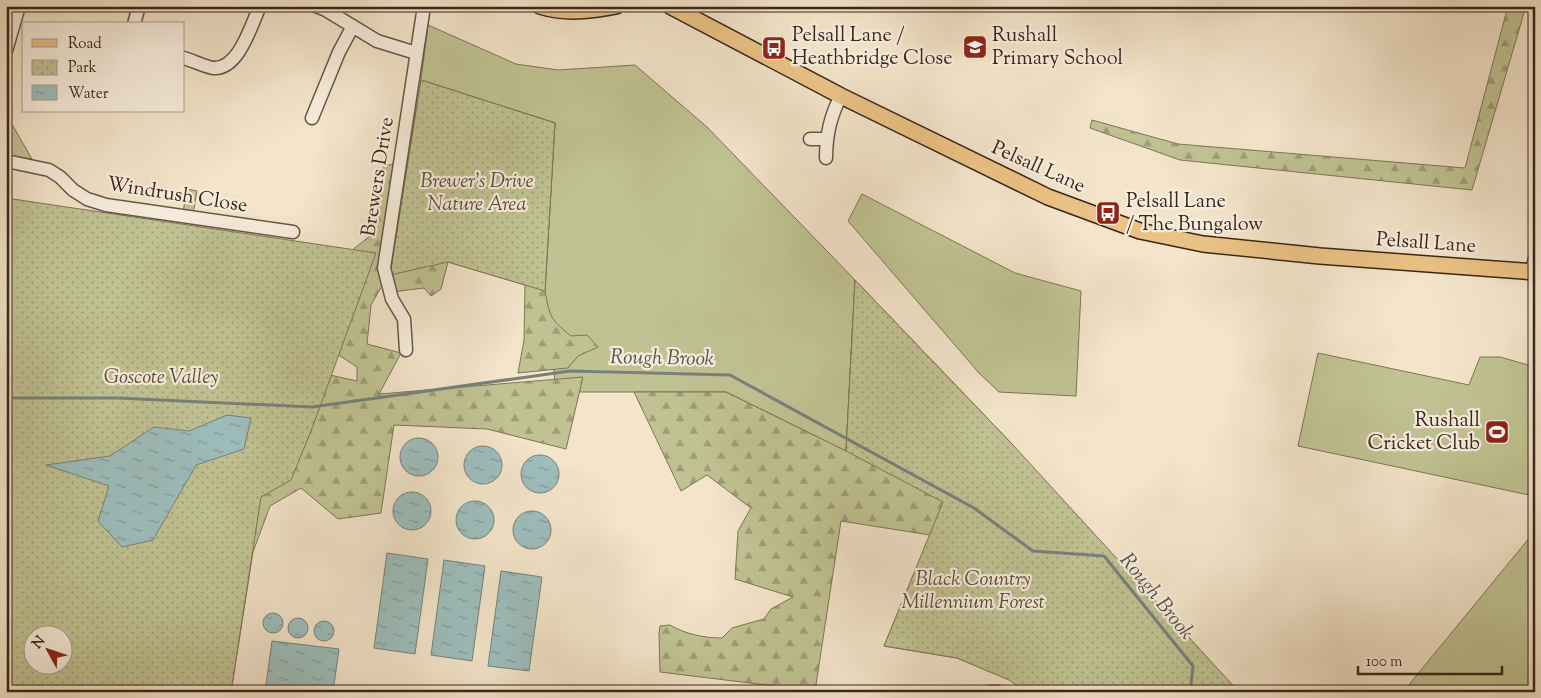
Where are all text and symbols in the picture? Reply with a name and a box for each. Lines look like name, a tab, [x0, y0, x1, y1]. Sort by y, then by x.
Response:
legend	[22, 22, 185, 112]
place label: Pelsall Lane / Heathbridge Close	[792, 22, 953, 74]
place label: Rushall Primary School	[992, 22, 1124, 74]
text: Road	[68, 34, 102, 55]
school or university icon: Rushall Primary School	[962, 34, 988, 60]
bus stop icon: Pelsall Lane / Heathbridge Close	[761, 35, 787, 61]
text: Park	[68, 58, 97, 79]
text: Water	[68, 84, 109, 105]
street label: Brewers Drive	[355, 115, 403, 239]
street label: Pelsall Lane	[986, 134, 1090, 202]
park label: Brewer's Drive Nature Area	[420, 168, 534, 220]
street label: Windrush Close	[105, 171, 249, 221]
place label: Pelsall Lane / The Bungalow	[1126, 188, 1263, 240]
bus stop icon: Pelsall Lane / The Bungalow	[1095, 200, 1121, 226]
street label: Pelsall Lane	[1375, 226, 1477, 262]
water label: Rough Brook	[610, 343, 715, 375]
park label: Goscote Valley	[104, 364, 218, 393]
place label: Rushall Cricket Club	[1368, 407, 1480, 459]
sports icon: Rushall Cricket Club	[1484, 419, 1510, 445]
water label: Rough Brook	[1112, 547, 1201, 647]
park label: Black Country Millennium Forest	[901, 566, 1045, 618]
north arrow	[22, 626, 72, 676]
text: N	[28, 632, 51, 654]
scale bar	[1358, 643, 1502, 675]
text: 100 m	[1366, 652, 1403, 673]

